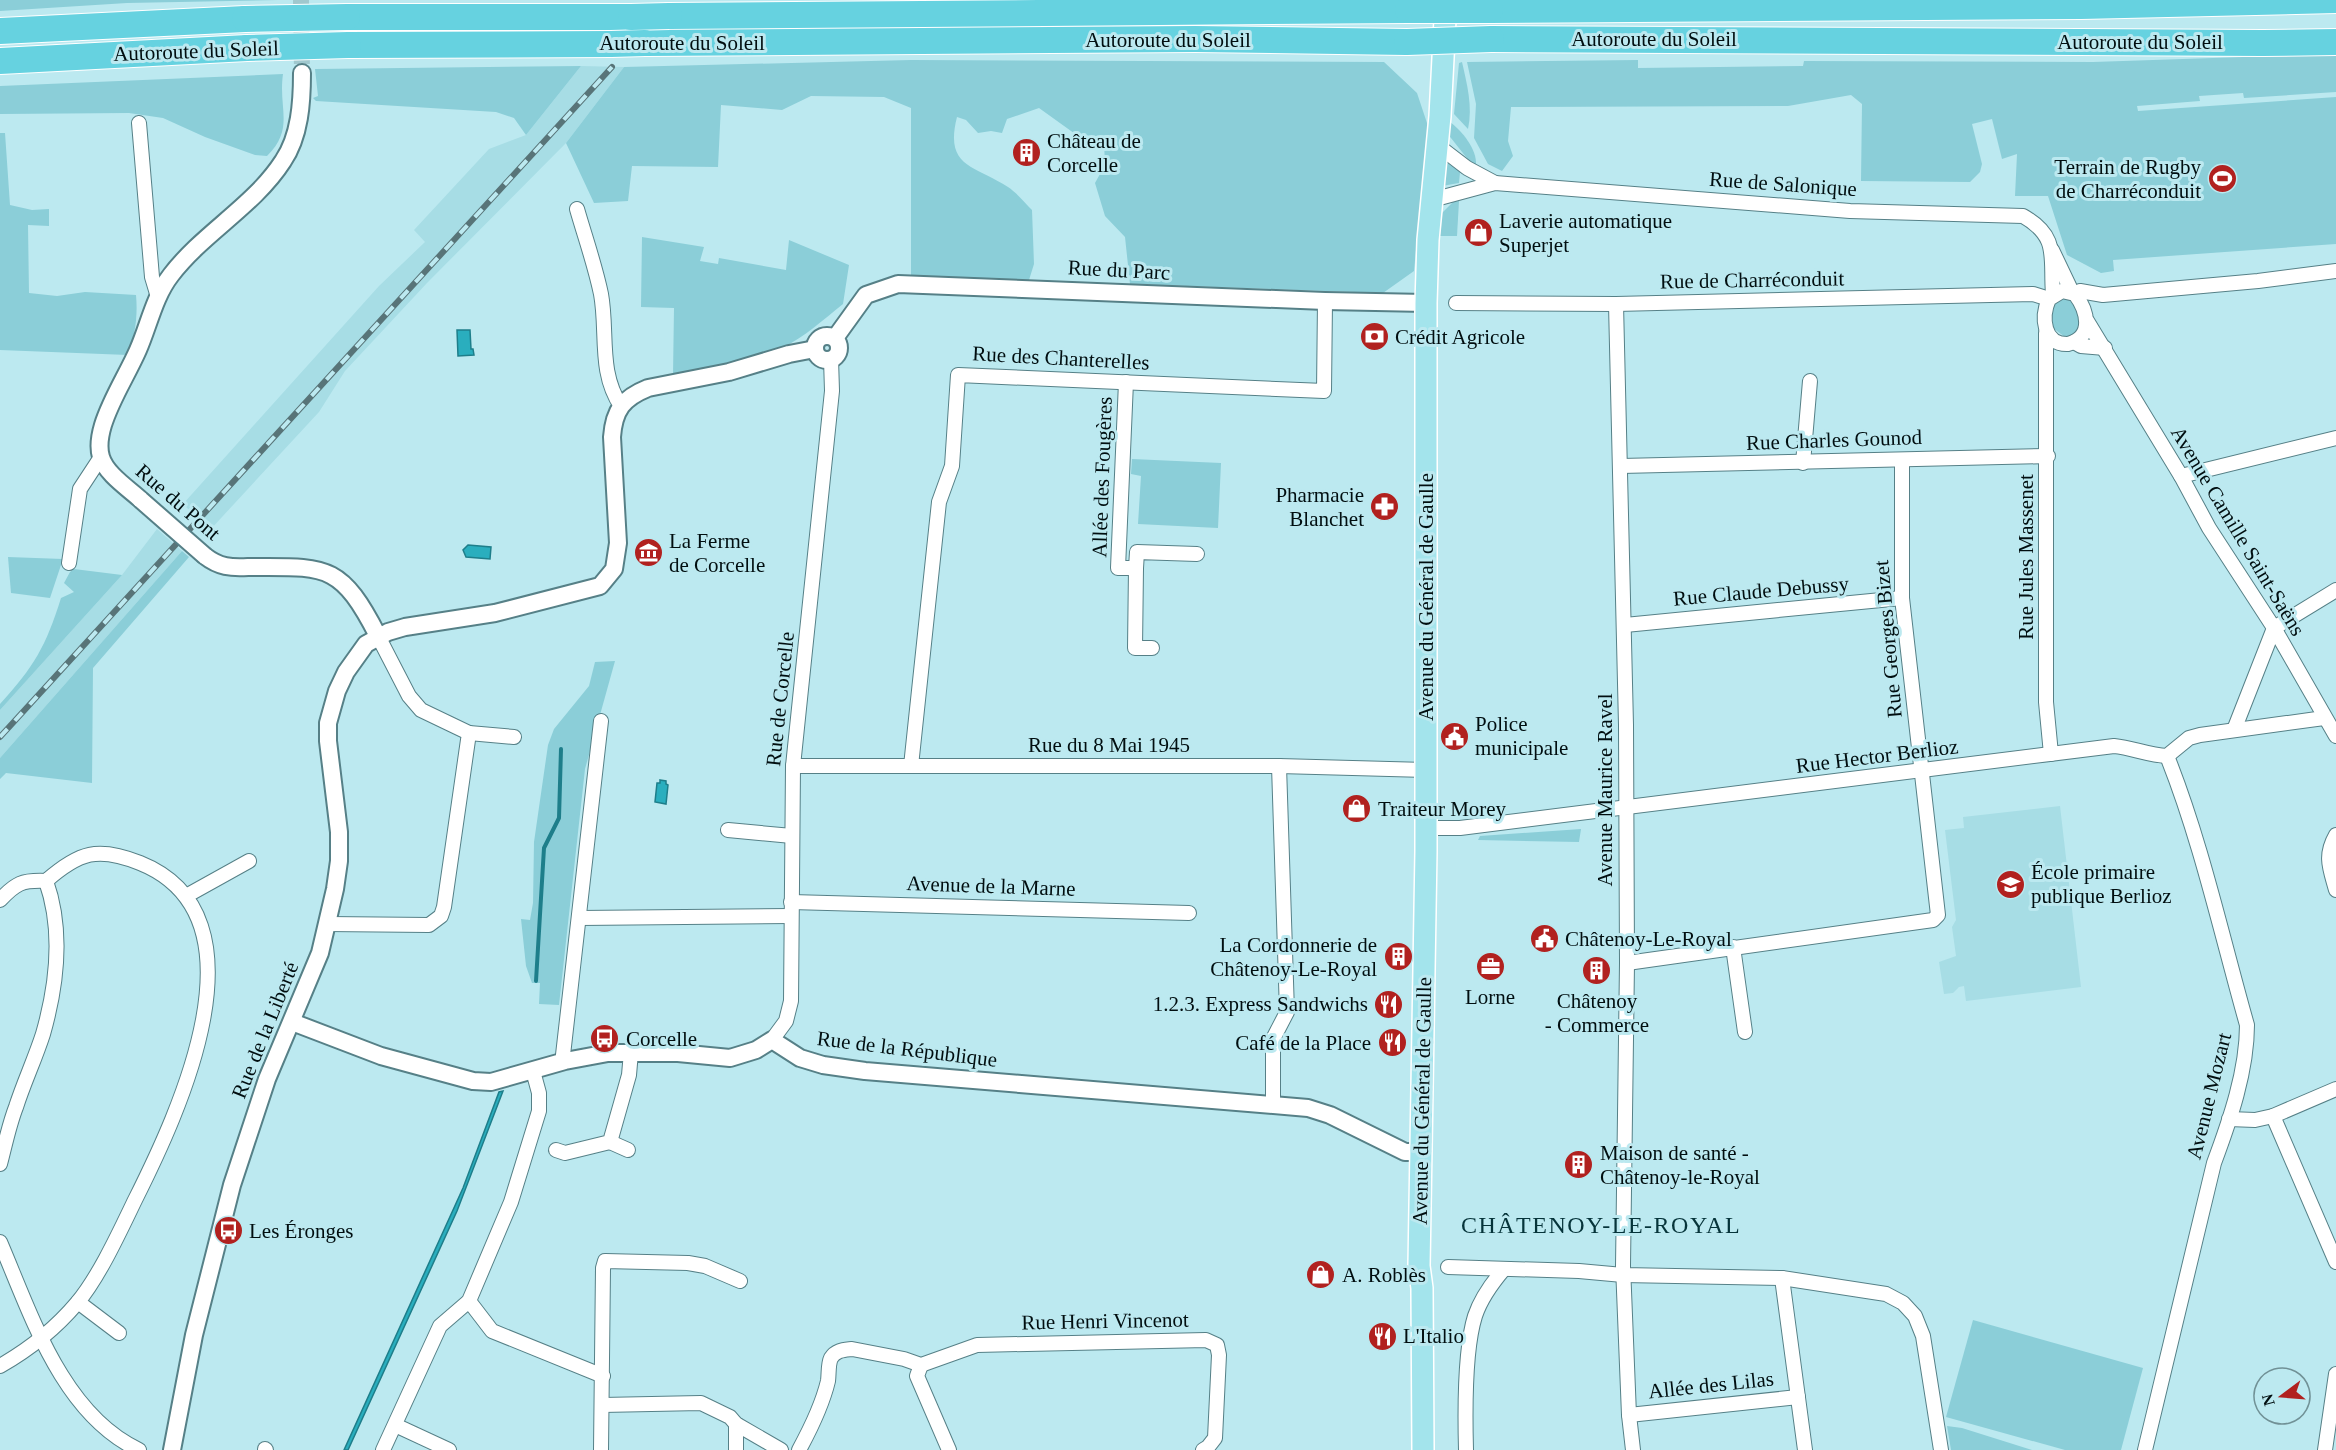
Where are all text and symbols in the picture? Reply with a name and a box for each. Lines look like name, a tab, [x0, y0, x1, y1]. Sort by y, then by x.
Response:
street label: Autoroute du Soleil	[1571, 27, 1737, 51]
street label: Autoroute du Soleil	[1085, 28, 1251, 52]
street label: Autoroute du Soleil	[2057, 30, 2223, 54]
street label: Autoroute du Soleil	[599, 31, 765, 55]
street label: Autoroute du Soleil	[113, 36, 279, 66]
place label: Château de Corcelle	[1047, 129, 1141, 177]
building icon: Château de Corcelle	[1010, 137, 1042, 169]
place label: Terrain de Rugby de Charréconduit	[2054, 155, 2201, 203]
sports icon: Terrain de Rugby de Charréconduit	[2206, 163, 2238, 195]
street label: Rue de Salonique	[1708, 167, 1858, 201]
place label: Laverie automatique Superjet	[1499, 209, 1672, 257]
shop icon: Laverie automatique Superjet	[1462, 217, 1494, 249]
street label: Rue du Parc	[1067, 255, 1171, 285]
street label: Rue de Charréconduit	[1660, 266, 1844, 294]
bank icon: Crédit Agricole	[1358, 321, 1390, 353]
place label: Crédit Agricole	[1395, 325, 1525, 349]
street label: Rue des Chanterelles	[972, 341, 1150, 375]
street label: Allée des Fougères	[1087, 396, 1117, 558]
street label: Avenue Camille Saint-Saëns	[2166, 422, 2310, 640]
street label: Rue Charles Gounod	[1746, 425, 1923, 455]
street label: Rue du Pont	[131, 459, 225, 545]
street label: Avenue du Général de Gaulle	[1414, 473, 1438, 721]
street label: Rue Jules Massenet	[2014, 474, 2038, 640]
place label: Pharmacie Blanchet	[1275, 483, 1364, 531]
pharmacy icon: Pharmacie Blanchet	[1369, 491, 1401, 523]
place label: La Ferme de Corcelle	[669, 529, 765, 577]
museum icon: La Ferme de Corcelle	[632, 537, 664, 569]
street label: Rue Georges Bizet	[1869, 559, 1907, 719]
street label: Rue Claude Debussy	[1672, 571, 1850, 611]
street label: Rue de Corcelle	[761, 630, 799, 768]
street label: Avenue Maurice Ravel	[1593, 693, 1617, 887]
place label: Police municipale	[1475, 712, 1568, 760]
public building icon: Police municipale	[1438, 720, 1470, 752]
street label: Rue du 8 Mai 1945	[1028, 733, 1190, 757]
street label: Rue Hector Berlioz	[1795, 734, 1959, 778]
shop icon: Traiteur Morey	[1341, 793, 1373, 825]
place label: Traiteur Morey	[1378, 797, 1507, 821]
place label: École primaire publique Berlioz	[2031, 860, 2172, 908]
school or university icon: École primaire publique Berlioz	[1994, 868, 2026, 900]
street label: Avenue de la Marne	[906, 871, 1076, 901]
public building icon: Châtenoy-Le-Royal	[1528, 923, 1560, 955]
place label: Châtenoy-Le-Royal	[1565, 927, 1732, 951]
place label: La Cordonnerie de Châtenoy-Le-Royal	[1210, 933, 1377, 981]
building icon: La Cordonnerie de Châtenoy-Le-Royal	[1382, 941, 1414, 973]
office icon: Lorne	[1474, 950, 1506, 982]
building icon: Châtenoy - Commerce	[1581, 954, 1613, 986]
street label: Rue de la Liberté	[227, 958, 303, 1102]
street label: Avenue du Général de Gaulle	[1408, 977, 1436, 1225]
place label: Lorne	[1465, 985, 1515, 1009]
restaurant icon: 1.2.3. Express Sandwichs	[1373, 988, 1405, 1020]
place label: Châtenoy - Commerce	[1545, 989, 1649, 1037]
place label: 1.2.3. Express Sandwichs	[1153, 992, 1368, 1016]
bus stop icon: Corcelle	[589, 1023, 621, 1055]
street label: Rue de la République	[816, 1026, 998, 1072]
place label: Corcelle	[626, 1027, 697, 1051]
restaurant icon: Café de la Place	[1376, 1027, 1408, 1059]
street label: Avenue Mozart	[2182, 1030, 2236, 1162]
place label: Café de la Place	[1235, 1031, 1371, 1055]
place label: Maison de santé - Châtenoy-le-Royal	[1600, 1141, 1760, 1189]
building icon: Maison de santé - Châtenoy-le-Royal	[1563, 1149, 1595, 1181]
district label: CHÂTENOY-LE-ROYAL	[1461, 1212, 1741, 1238]
bus stop icon: Les Éronges	[212, 1215, 244, 1247]
place label: Les Éronges	[249, 1219, 353, 1243]
shop icon: A. Roblès	[1305, 1259, 1337, 1291]
place label: A. Roblès	[1342, 1263, 1426, 1287]
street label: Rue Henri Vincenot	[1021, 1308, 1189, 1334]
restaurant icon: L'Italio	[1366, 1320, 1398, 1352]
place label: L'Italio	[1403, 1324, 1464, 1348]
street label: Allée des Lilas	[1647, 1366, 1775, 1404]
north arrow	[2252, 1366, 2312, 1426]
text: N	[2258, 1392, 2278, 1408]

